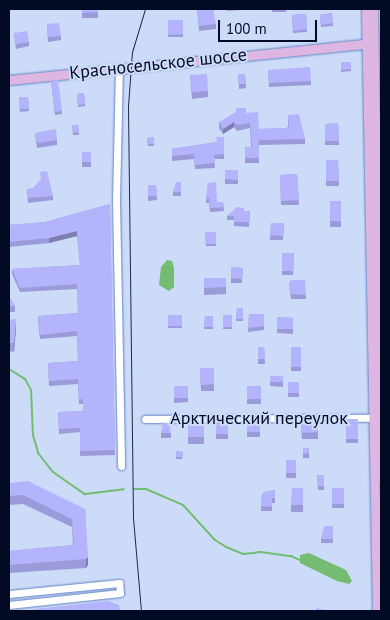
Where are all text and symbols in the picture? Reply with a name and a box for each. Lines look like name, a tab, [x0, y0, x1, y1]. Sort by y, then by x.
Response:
scale bar	[220, 10, 319, 42]
text: 100 m	[226, 19, 267, 38]
street label: Красносельское шоссе	[68, 44, 248, 84]
street label: Арктический переулок	[170, 407, 348, 429]

